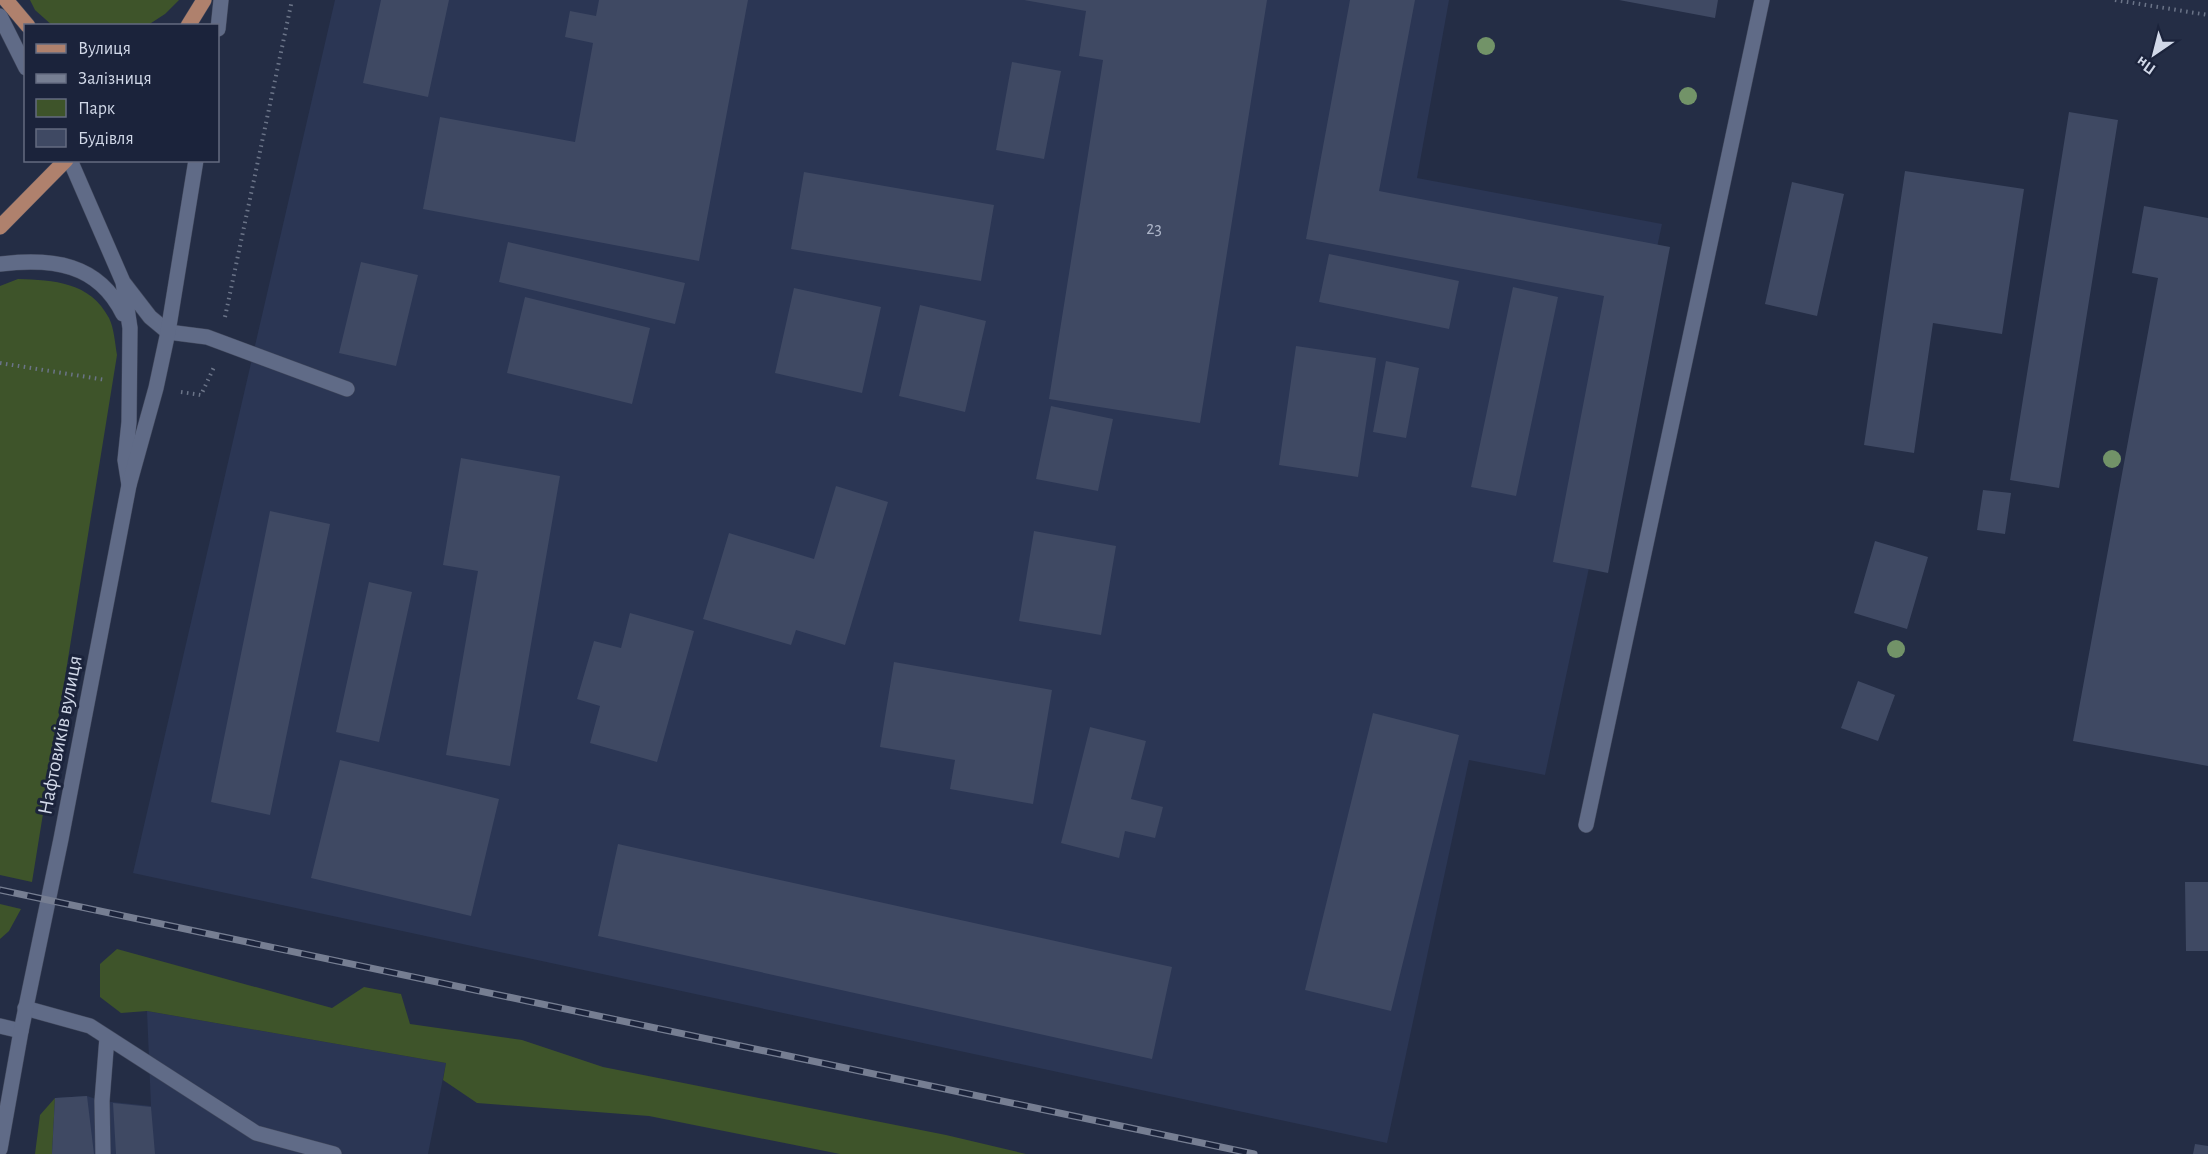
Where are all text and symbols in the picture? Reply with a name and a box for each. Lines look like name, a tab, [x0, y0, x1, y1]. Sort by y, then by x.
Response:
legend	[24, 24, 219, 162]
north arrow	[2124, 24, 2184, 84]
text: Вулиця	[78, 40, 131, 58]
text: Пн	[2133, 53, 2159, 78]
text: Залізниця	[78, 70, 152, 88]
text: Парк	[78, 100, 116, 118]
text: Будівля	[78, 130, 134, 148]
house number: 23	[1146, 220, 1162, 238]
street label: Нафтовиків вулиця	[34, 654, 86, 816]

